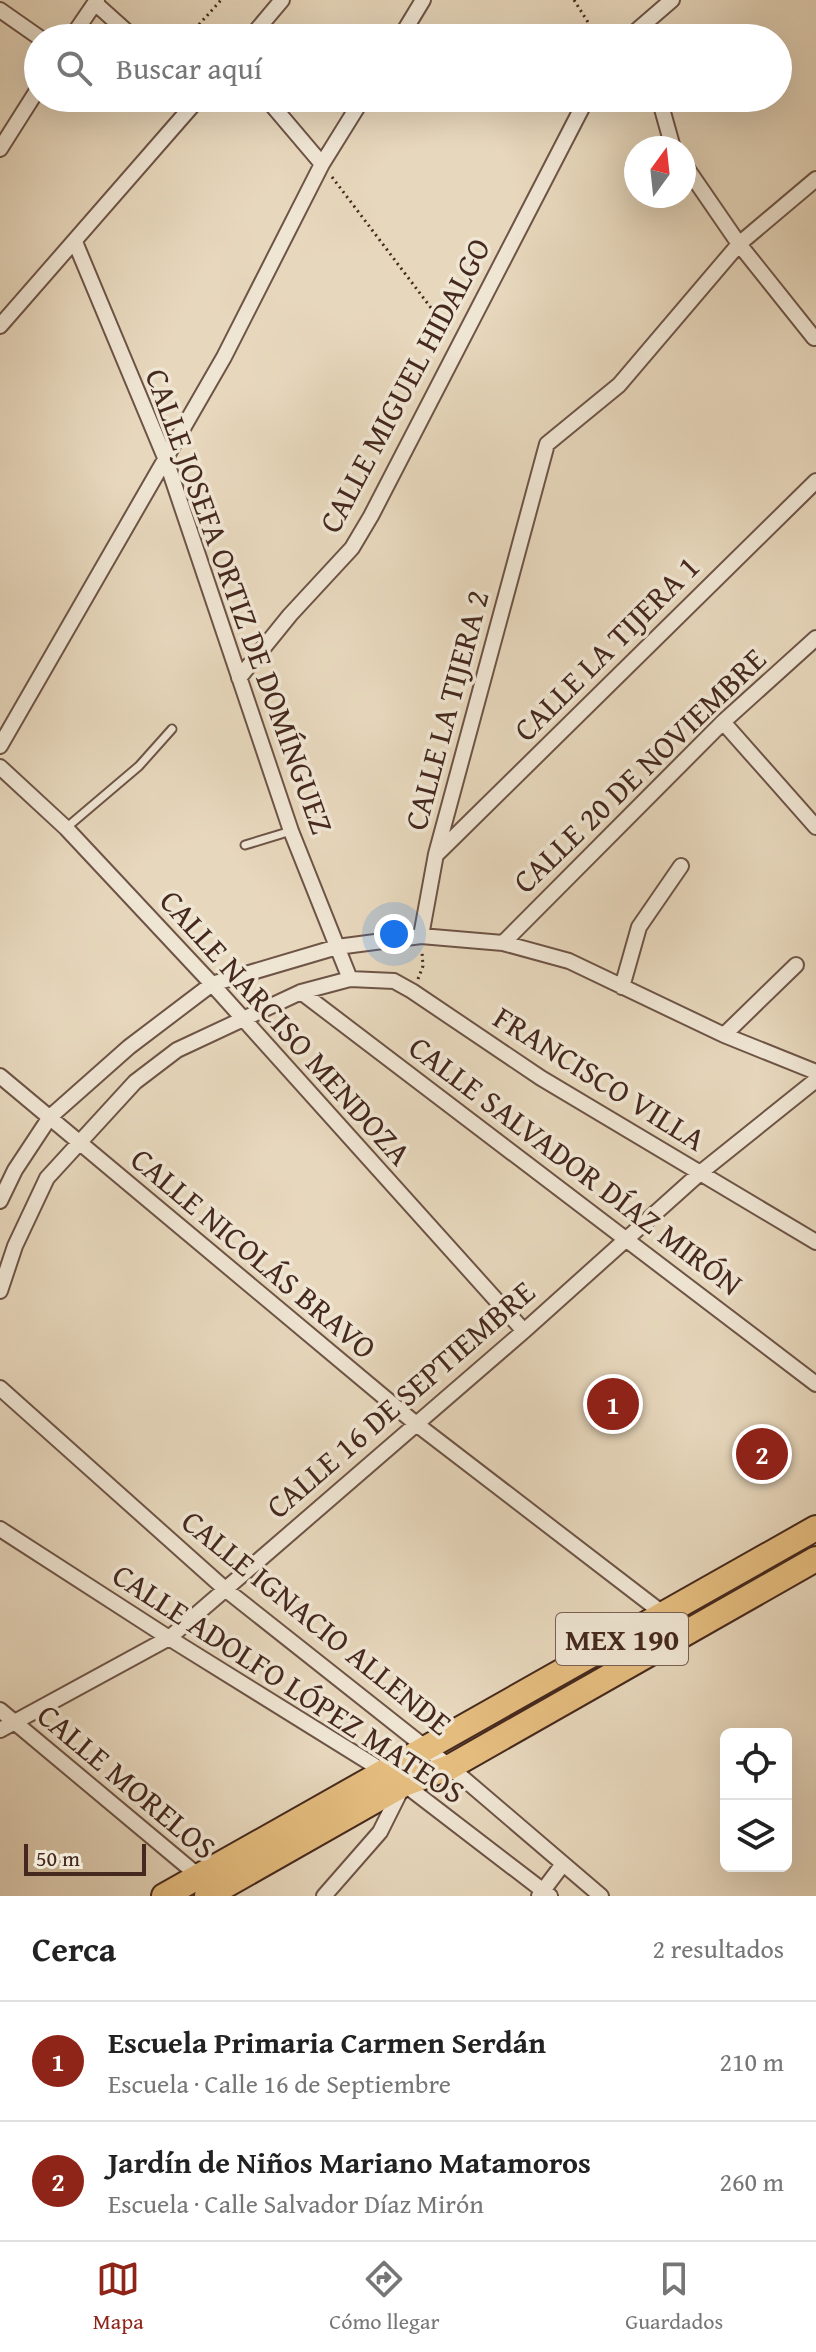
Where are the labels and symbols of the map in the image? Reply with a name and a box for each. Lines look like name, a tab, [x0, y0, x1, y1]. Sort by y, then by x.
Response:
north arrow	[624, 136, 696, 208]
street label: CALLE MIGUEL HIDALGO	[306, 229, 502, 541]
street label: CALLE JOSEFA ORTIZ DE DOMÍNGUEZ	[134, 362, 346, 840]
street label: CALLE LA TIJERA 1	[502, 544, 710, 752]
street label: CALLE LA TIJERA 2	[391, 585, 501, 835]
street label: CALLE 20 DE NOVIEMBRE	[502, 636, 776, 904]
street label: CALLE NARCISO MENDOZA	[149, 879, 423, 1176]
your location	[374, 914, 414, 954]
street label: FRANCISCO VILLA	[485, 994, 716, 1162]
street label: CALLE SALVADOR DÍAZ MIRÓN	[399, 1024, 753, 1306]
street label: CALLE NICOLÁS BRAVO	[121, 1136, 387, 1370]
street label: CALLE 16 DE SEPTIEMBRE	[255, 1269, 545, 1529]
pin: 1	[587, 1374, 639, 1434]
pin: 2	[736, 1424, 788, 1484]
street label: CALLE IGNACIO ALLENDE	[172, 1498, 462, 1746]
street label: CALLE ADOLFO LÓPEZ MATEOS	[103, 1551, 475, 1815]
road number: MEX 190	[556, 1613, 688, 1665]
street label: CALLE MORELOS	[27, 1692, 227, 1870]
scale bar	[24, 1840, 146, 1876]

